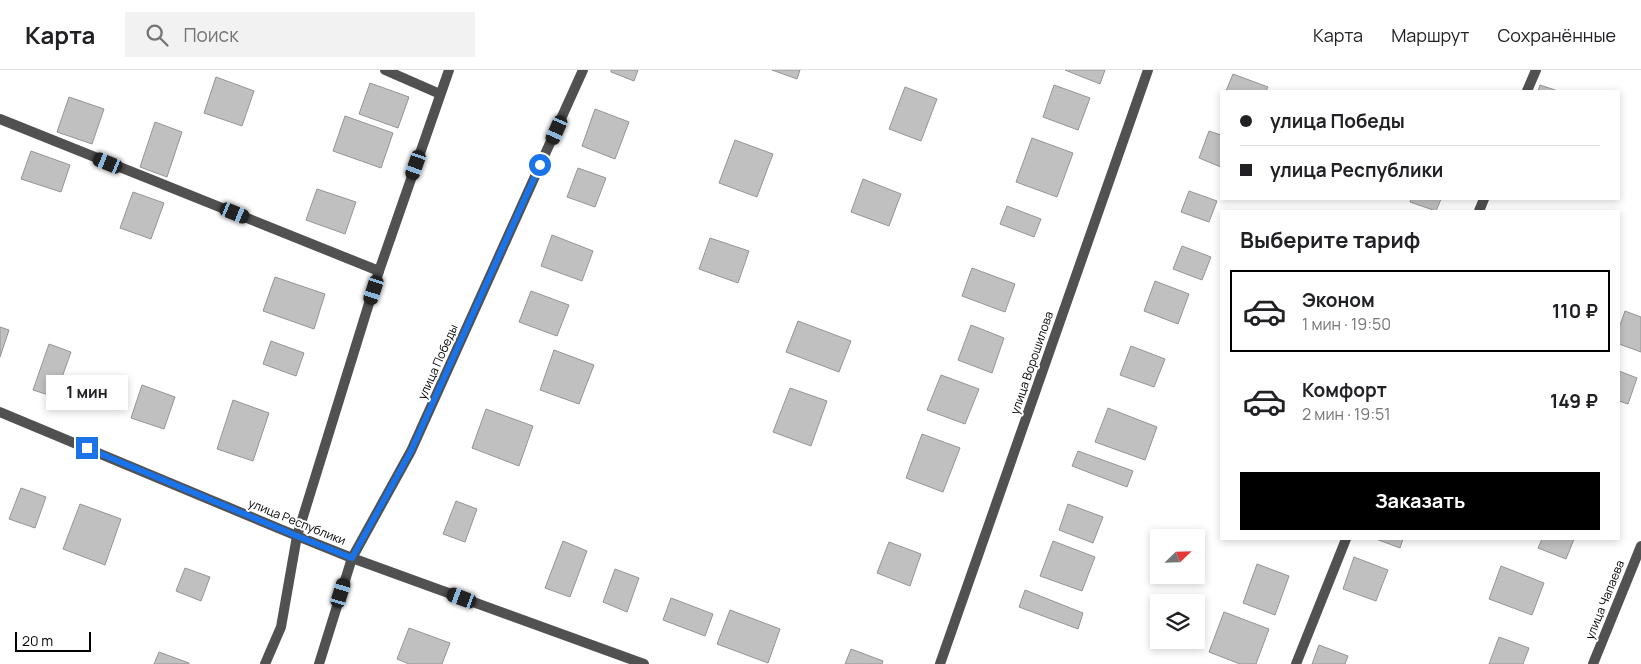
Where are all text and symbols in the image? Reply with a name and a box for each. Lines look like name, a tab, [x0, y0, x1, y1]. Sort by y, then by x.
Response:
search box	[125, 12, 475, 57]
text: Карта	[25, 18, 95, 51]
icon: search	[143, 21, 171, 49]
text: Поиск	[183, 22, 239, 48]
text: Карта	[1313, 23, 1363, 47]
text: Маршрут	[1391, 23, 1469, 47]
text: Сохранённые	[1497, 23, 1616, 47]
text: улица Победы	[1270, 108, 1405, 134]
car	[544, 113, 569, 147]
car	[404, 148, 427, 182]
car	[91, 150, 124, 176]
route start	[529, 154, 551, 176]
text: улица Республики	[1270, 157, 1443, 183]
car	[218, 200, 251, 226]
text: Выберите тариф	[1240, 225, 1420, 255]
car	[362, 273, 385, 307]
text: Эконом	[1302, 287, 1375, 313]
icon: car	[1242, 289, 1287, 334]
text: 110 ₽	[1552, 298, 1598, 324]
street label: улица Ворошилова	[1006, 309, 1057, 417]
text: 1 мин · 19:50	[1302, 313, 1391, 335]
street label: улица Победы	[413, 321, 462, 402]
callout: 1 мин	[46, 376, 128, 410]
text: Комфорт	[1302, 377, 1387, 403]
icon: car	[1242, 379, 1287, 424]
text: 1 мин	[66, 381, 108, 403]
text: 149 ₽	[1550, 388, 1598, 414]
text: 2 мин · 19:51	[1302, 403, 1390, 425]
route end	[76, 437, 98, 459]
button: Заказать	[1240, 472, 1600, 530]
street label: улица Республики	[246, 494, 349, 549]
north arrow	[1150, 529, 1205, 584]
map controls	[1150, 529, 1205, 649]
street label: улица Чапаева	[1581, 558, 1628, 642]
car	[329, 576, 352, 610]
car	[445, 586, 478, 610]
button: layers	[1150, 594, 1205, 649]
scale bar	[15, 629, 91, 652]
text: 20 m	[22, 631, 53, 650]

